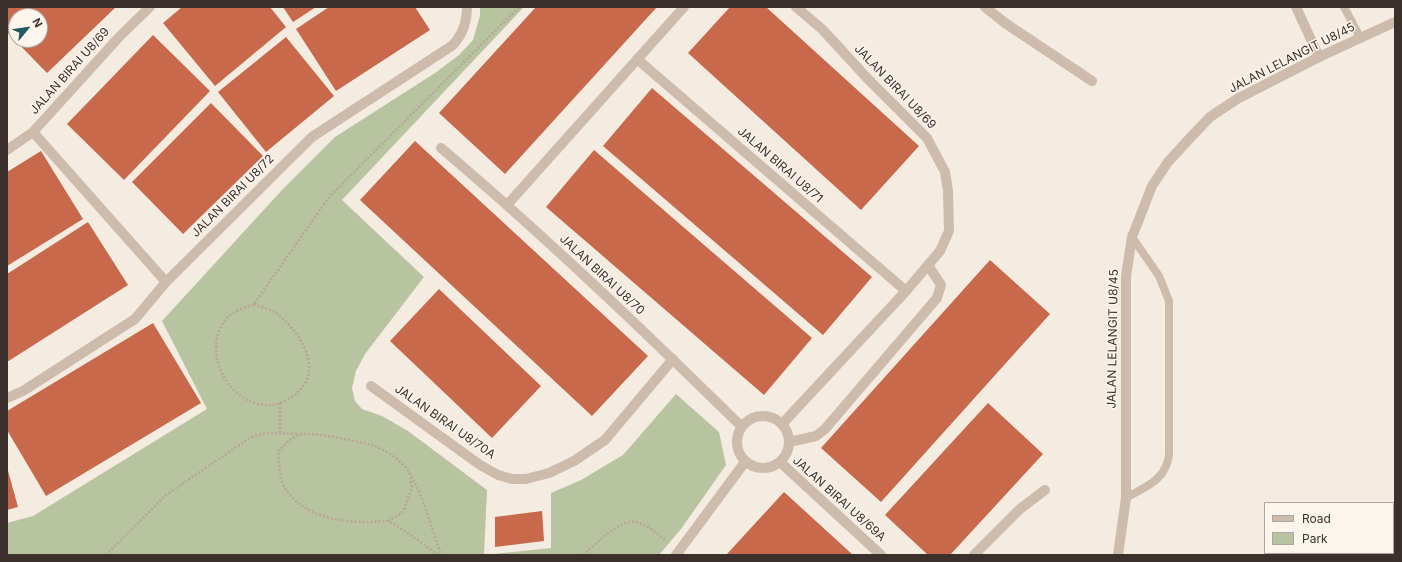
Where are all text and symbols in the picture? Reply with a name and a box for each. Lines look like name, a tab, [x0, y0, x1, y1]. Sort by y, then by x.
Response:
north arrow	[8, 8, 48, 48]
text: N	[29, 16, 46, 30]
street label: JALAN LELANGIT U8/45	[1227, 20, 1357, 96]
street label: JALAN BIRAI U8/69	[27, 25, 113, 117]
street label: JALAN BIRAI U8/69	[851, 42, 939, 132]
street label: JALAN BIRAI U8/71	[734, 124, 826, 206]
street label: JALAN BIRAI U8/72	[189, 152, 277, 240]
street label: JALAN BIRAI U8/70	[557, 232, 647, 318]
street label: JALAN LELANGIT U8/45	[1105, 269, 1121, 409]
street label: JALAN BIRAI U8/70A	[392, 382, 498, 462]
street label: JALAN BIRAI U8/69A	[790, 454, 888, 544]
legend	[1264, 502, 1394, 554]
text: Road	[1302, 511, 1331, 526]
text: Park	[1302, 531, 1328, 546]

